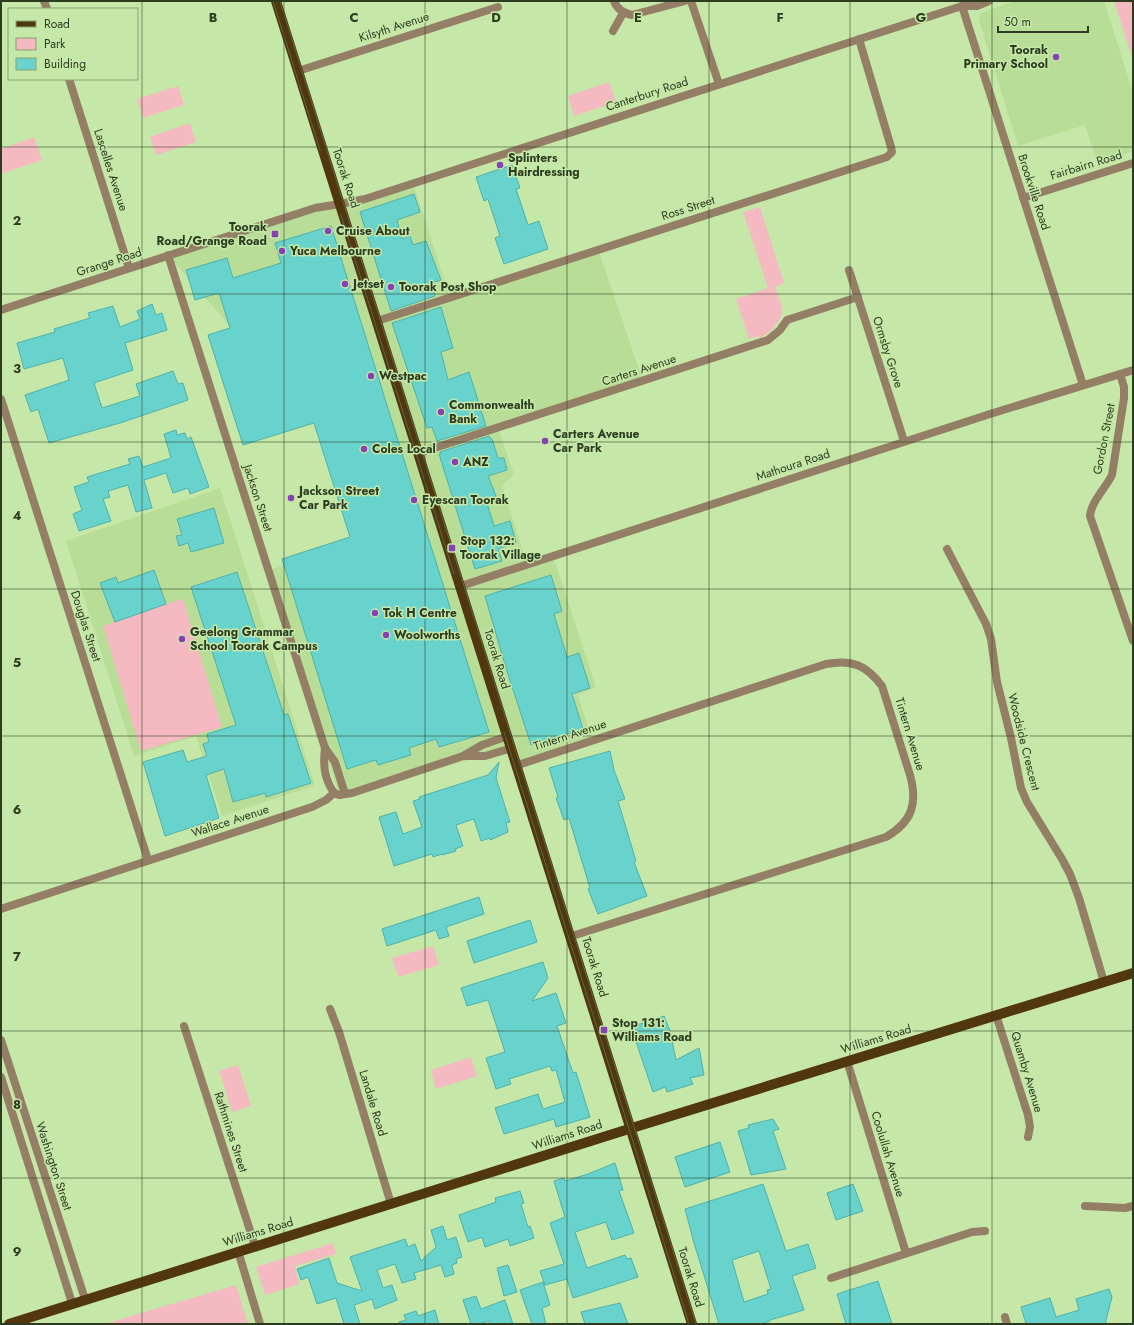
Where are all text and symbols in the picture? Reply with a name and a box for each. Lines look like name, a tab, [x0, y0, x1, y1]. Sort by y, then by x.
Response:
street label: Kilsyth Avenue	[357, 7, 431, 47]
legend	[8, 8, 138, 80]
text: B	[209, 8, 218, 27]
text: C	[349, 8, 359, 27]
text: D	[491, 8, 501, 27]
text: E	[634, 8, 642, 27]
text: F	[776, 8, 784, 27]
text: G	[916, 8, 927, 27]
scale bar	[998, 8, 1088, 34]
text: 50 m	[1004, 13, 1031, 31]
text: Road	[44, 15, 70, 33]
text: Park	[44, 35, 66, 53]
place label: Toorak Primary School	[963, 41, 1048, 73]
marker: Toorak Primary School	[1051, 52, 1061, 62]
text: Building	[44, 55, 86, 73]
street label: Canterbury Road	[603, 72, 691, 116]
street label: Lascelles Avenue	[89, 127, 133, 213]
street label: Toorak Road	[328, 146, 364, 210]
street label: Fairbairn Road	[1048, 146, 1124, 184]
place label: Splinters Hairdressing	[508, 149, 580, 181]
street label: Brookville Road	[1013, 152, 1055, 232]
marker: Splinters Hairdressing	[495, 160, 505, 170]
street label: Ross Street	[659, 191, 717, 225]
text: 2	[13, 211, 21, 230]
place label: Toorak Road/Grange Road	[157, 218, 267, 250]
place label: Cruise About	[336, 222, 410, 240]
marker: Cruise About	[323, 226, 333, 236]
marker: Toorak Road/Grange Road	[270, 229, 280, 239]
place label: Yuca Melbourne	[289, 242, 381, 260]
street label: Grange Road	[74, 243, 144, 281]
marker: Yuca Melbourne	[277, 246, 287, 256]
place label: Jetset	[351, 275, 384, 293]
place label: Toorak Post Shop	[399, 278, 497, 296]
marker: Jetset	[340, 279, 350, 289]
marker: Toorak Post Shop	[386, 282, 396, 292]
street label: Ormsby Grove	[868, 314, 908, 390]
street label: Carters Avenue	[600, 350, 678, 390]
text: 3	[13, 359, 21, 378]
place label: Westpac	[379, 367, 427, 385]
marker: Westpac	[366, 371, 376, 381]
place label: Commonwealth Bank	[449, 396, 534, 428]
street label: Gordon Street	[1088, 402, 1120, 476]
marker: Commonwealth Bank	[436, 407, 446, 417]
place label: Carters Avenue Car Park	[553, 425, 640, 457]
marker: Carters Avenue Car Park	[540, 436, 550, 446]
place label: Coles Local	[372, 440, 436, 458]
marker: Coles Local	[359, 444, 369, 454]
street label: Mathoura Road	[754, 445, 832, 485]
place label: ANZ	[462, 453, 489, 471]
marker: ANZ	[450, 457, 460, 467]
street label: Jackson Street	[238, 460, 277, 534]
place label: Jackson Street Car Park	[297, 482, 379, 514]
place label: Eyescan Toorak	[422, 491, 509, 509]
marker: Jackson Street Car Park	[286, 493, 296, 503]
marker: Eyescan Toorak	[409, 495, 419, 505]
text: 4	[12, 506, 22, 525]
place label: Stop 132: Toorak Village	[460, 532, 541, 564]
marker: Stop 132: Toorak Village	[447, 543, 457, 553]
street label: Douglas Street	[66, 588, 106, 664]
place label: Tok H Centre	[383, 604, 457, 622]
marker: Tok H Centre	[370, 608, 380, 618]
place label: Geelong Grammar School Toorak Campus	[190, 623, 318, 655]
place label: Woolworths	[394, 626, 461, 644]
street label: Toorak Road	[479, 627, 515, 691]
marker: Woolworths	[381, 630, 391, 640]
marker: Geelong Grammar School Toorak Campus	[177, 634, 187, 644]
text: 5	[13, 653, 21, 672]
street label: Woodside Crescent	[1003, 691, 1045, 793]
street label: Tintern Avenue	[890, 695, 930, 773]
street label: Tintern Avenue	[531, 715, 609, 755]
text: 6	[13, 800, 22, 819]
street label: Wallace Avenue	[189, 800, 271, 842]
street label: Toorak Road	[577, 935, 613, 999]
text: 7	[13, 947, 21, 966]
place label: Stop 131: Williams Road	[612, 1014, 692, 1046]
street label: Williams Road	[838, 1020, 914, 1058]
marker: Stop 131: Williams Road	[599, 1025, 609, 1035]
street label: Quamby Avenue	[1006, 1029, 1048, 1115]
street label: Landale Road	[354, 1068, 392, 1138]
street label: Rathmines Street	[210, 1089, 253, 1175]
text: 8	[13, 1095, 21, 1114]
street label: Coolullah Avenue	[866, 1109, 910, 1199]
street label: Williams Road	[529, 1115, 605, 1155]
street label: Washington Street	[31, 1120, 77, 1213]
street label: Williams Road	[220, 1213, 296, 1251]
text: 9	[13, 1242, 22, 1261]
street label: Toorak Road	[673, 1245, 709, 1309]

